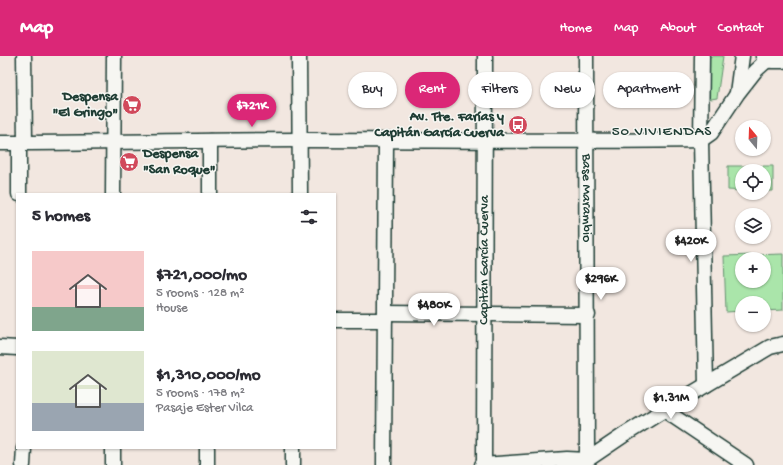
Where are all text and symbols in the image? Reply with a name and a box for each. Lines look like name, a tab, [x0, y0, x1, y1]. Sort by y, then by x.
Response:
text: Map	[20, 17, 53, 40]
text: Home	[560, 20, 592, 37]
text: Map	[614, 20, 638, 37]
text: About	[660, 20, 696, 37]
text: Contact	[718, 20, 763, 37]
chip: Buy	[348, 72, 397, 108]
chip: Rent	[405, 72, 460, 108]
chip: Filters	[468, 72, 532, 108]
chip: New	[540, 72, 595, 108]
chip: Apartment	[603, 72, 694, 108]
place label: Despensa "El Gringo"	[53, 89, 119, 122]
supermarket icon: Despensa "El Gringo"	[121, 94, 143, 116]
pin: $721K	[224, 94, 280, 128]
text: $721K	[236, 99, 268, 114]
place label: Av. Tte. Farías y Capitán García Cuerva	[374, 109, 505, 142]
bus stop icon: Av. Tte. Farías y Capitán García Cuerva	[507, 114, 529, 136]
north arrow	[735, 120, 771, 156]
map controls	[735, 120, 771, 332]
district label: 50 VIVIENDAS	[612, 123, 712, 141]
place label: Despensa "San Roque"	[141, 146, 216, 179]
supermarket icon: Despensa "San Roque"	[118, 151, 140, 173]
street label: Base Marambio	[578, 153, 595, 242]
button: locate	[735, 164, 771, 200]
street label: Capitán García Cuerva	[476, 194, 493, 325]
icon: filters	[298, 206, 320, 228]
text: 5 homes	[32, 207, 90, 227]
button: layers	[735, 208, 771, 244]
pin: $420K	[663, 229, 719, 263]
text: $420K	[675, 234, 707, 249]
button: +	[735, 252, 771, 288]
text: $721,000/mo	[156, 266, 247, 286]
icon: home	[64, 267, 112, 315]
pin: $296K	[573, 267, 629, 301]
text: $296K	[585, 272, 617, 287]
text: 5 rooms · 128 m²	[156, 286, 244, 301]
pin: $480K	[406, 293, 462, 327]
button: −	[735, 296, 771, 332]
text: $480K	[417, 298, 451, 313]
text: House	[156, 301, 188, 316]
text: $1,310,000/mo	[156, 366, 260, 386]
icon: home	[64, 367, 112, 415]
text: 5 rooms · 178 m²	[156, 386, 245, 401]
pin: $1.31M	[638, 386, 704, 420]
text: $1.31M	[653, 391, 689, 406]
text: Pasaje Ester Vilca	[156, 401, 253, 416]

